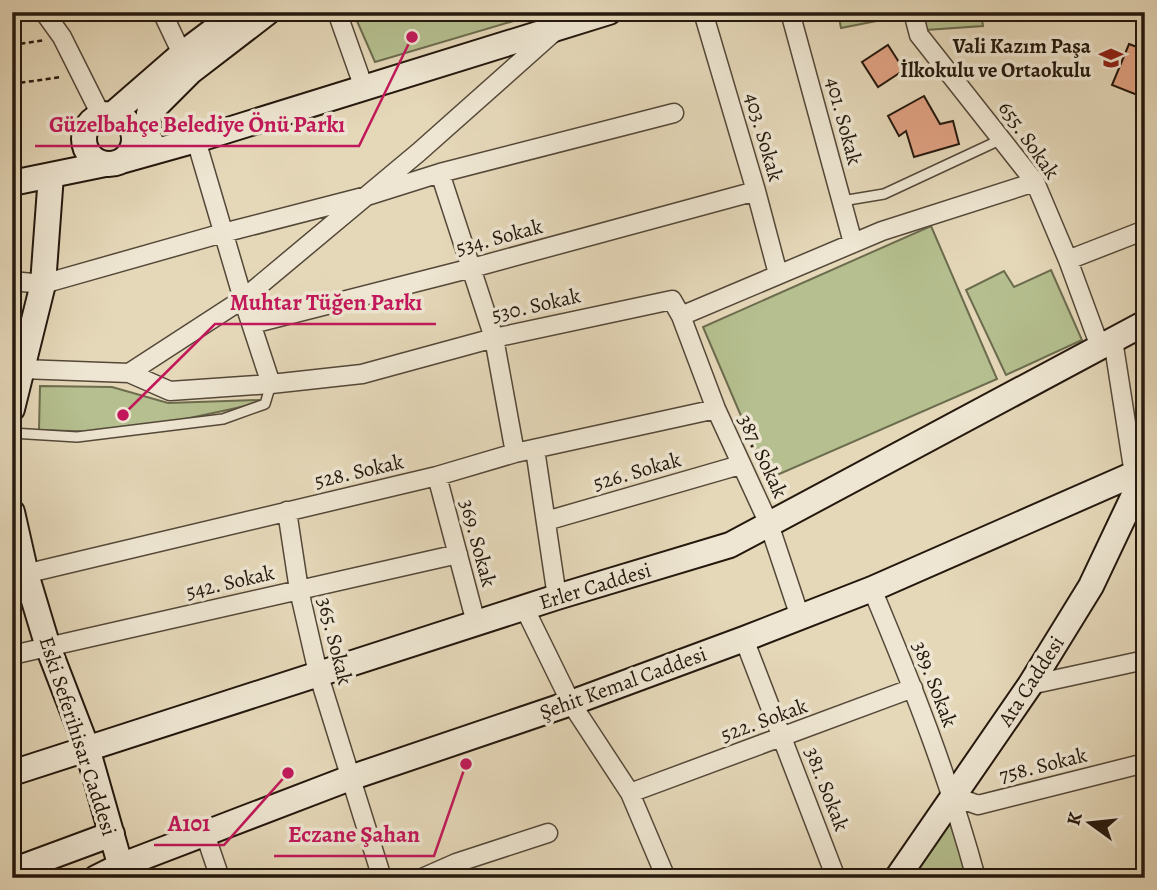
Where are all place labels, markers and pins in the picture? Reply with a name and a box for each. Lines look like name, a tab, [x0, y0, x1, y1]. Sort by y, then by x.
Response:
place label: Vali Kazım Paşa İlkokulu ve Ortaokulu	[900, 32, 1092, 84]
school or university icon: Vali Kazım Paşa İlkokulu ve Ortaokulu	[1097, 44, 1125, 72]
callout: Güzelbahçe Belediye Önü Parkı	[35, 102, 359, 146]
callout: Muhtar Tüğen Parkı	[215, 280, 436, 324]
callout: A101	[154, 801, 224, 845]
callout: Eczane Şahan	[274, 812, 434, 856]

